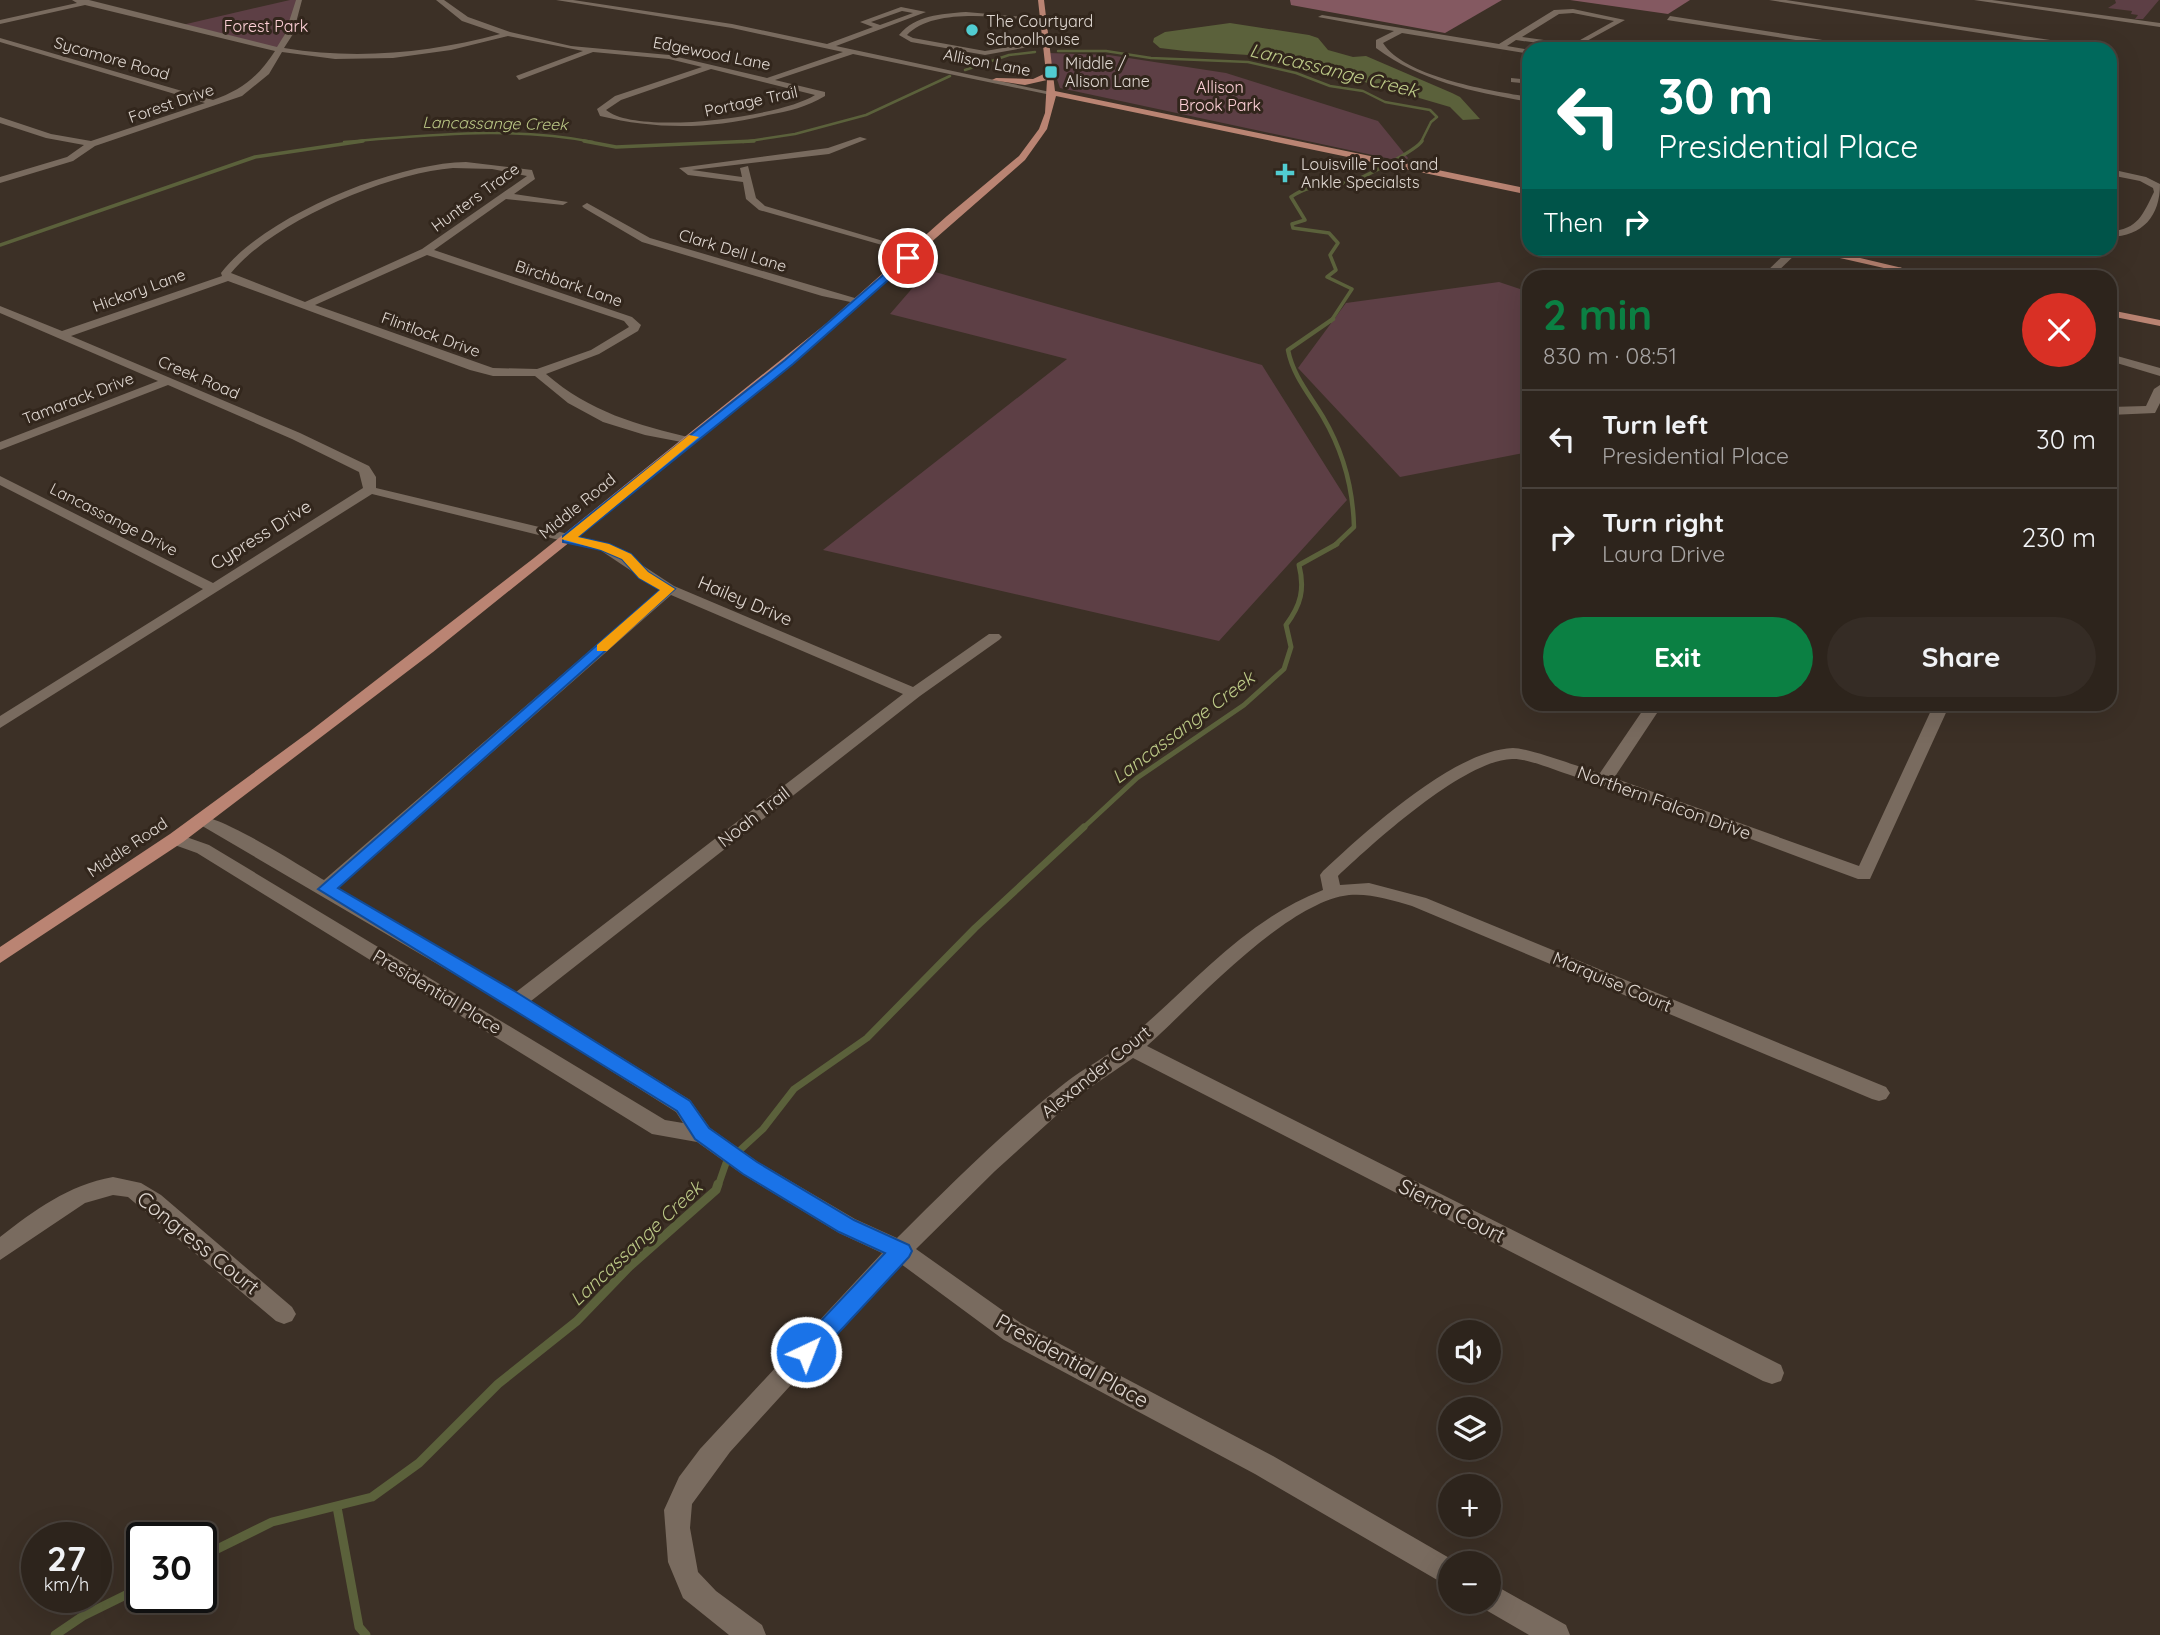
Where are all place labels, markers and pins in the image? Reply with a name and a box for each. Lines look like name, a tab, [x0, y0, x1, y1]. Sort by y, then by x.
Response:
place label: The Courtyard Schoolhouse	[986, 11, 1093, 49]
marker: The Courtyard Schoolhouse	[964, 22, 980, 38]
place label: Middle / Alison Lane	[1065, 53, 1150, 91]
marker: Middle / Alison Lane	[1043, 64, 1059, 80]
place label: Louisville Foot and Ankle Specialsts	[1301, 154, 1438, 192]
marker: Louisville Foot and Ankle Specialsts	[1275, 163, 1295, 183]
pin	[878, 228, 938, 288]

